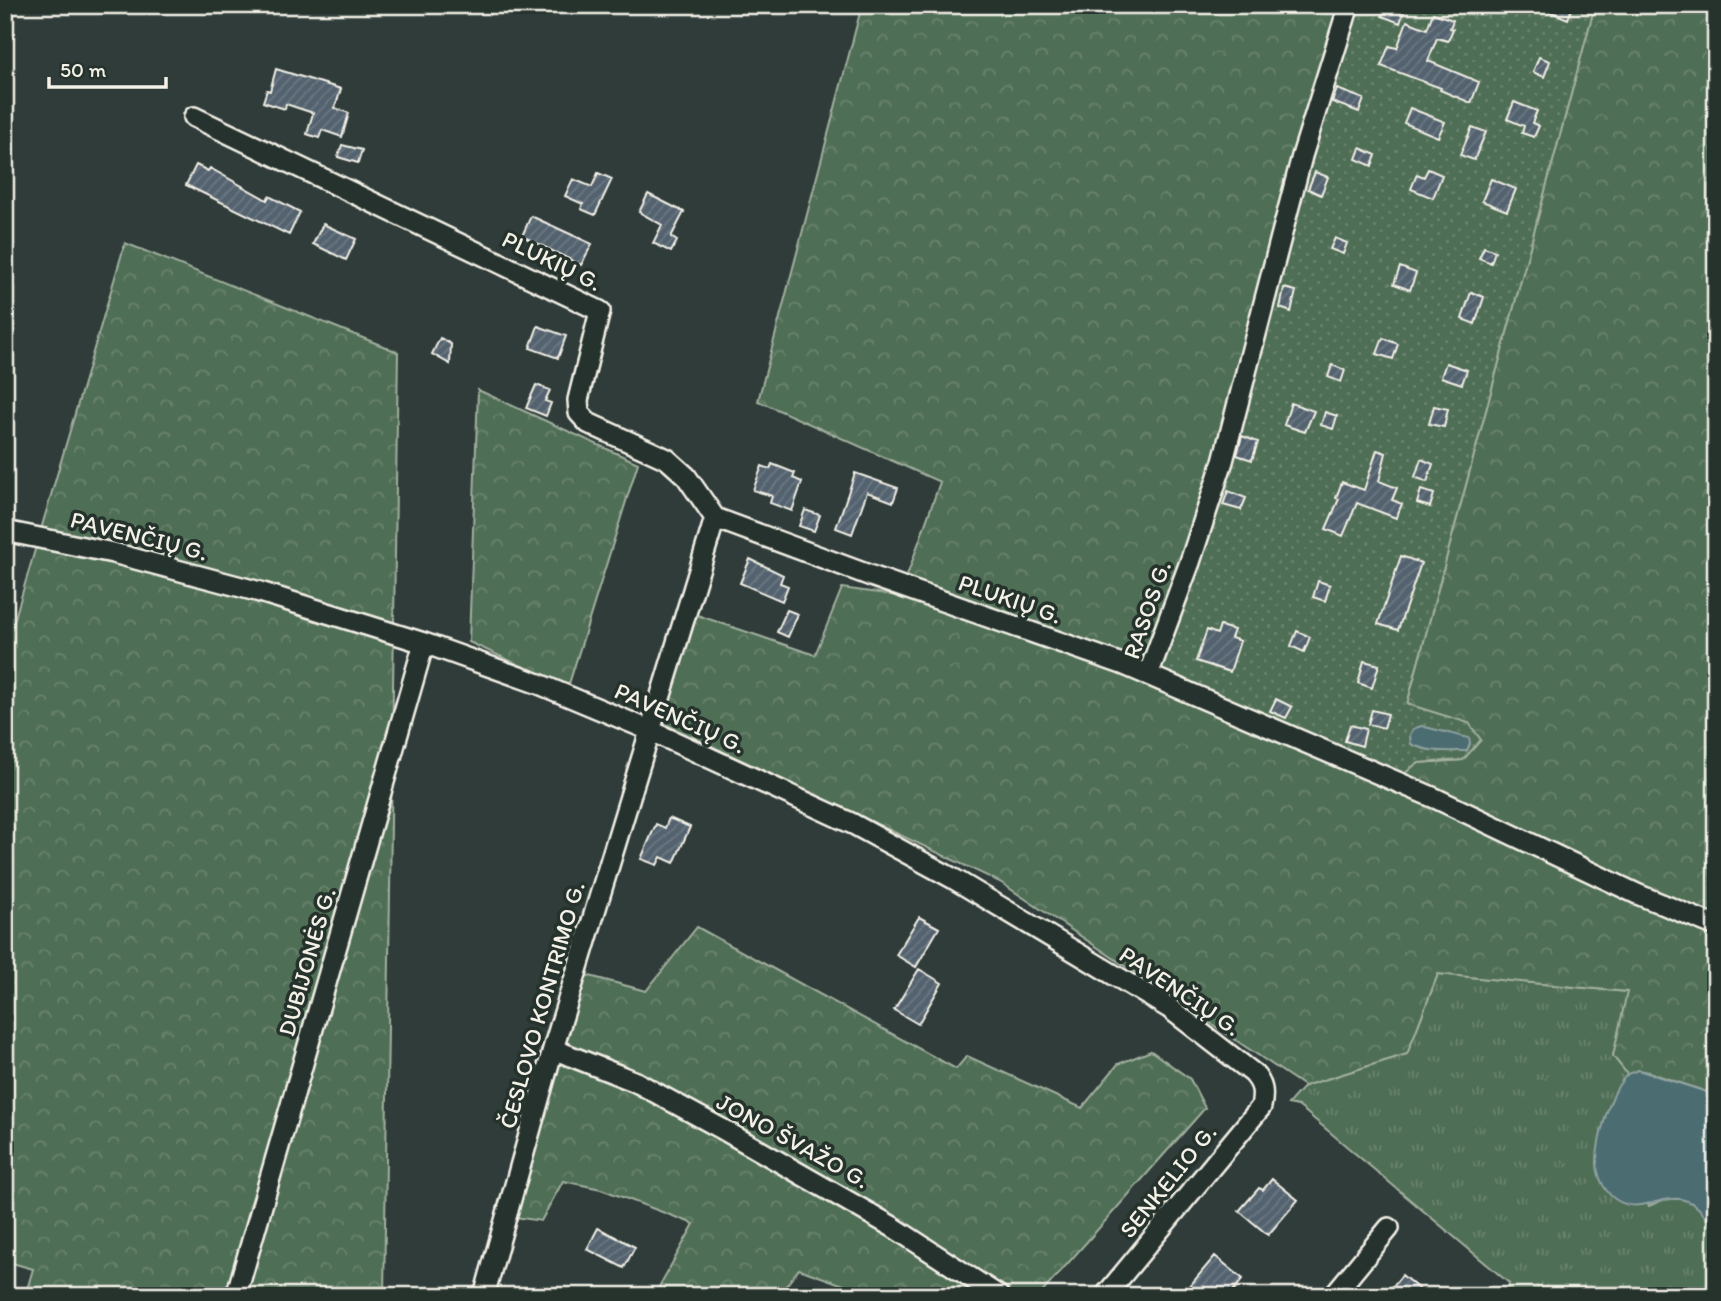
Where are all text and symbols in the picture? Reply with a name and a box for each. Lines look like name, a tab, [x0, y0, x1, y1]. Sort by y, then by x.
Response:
scale bar	[49, 46, 166, 90]
text: 50 m	[60, 57, 107, 82]
street label: PLUKIŲ G.	[498, 224, 607, 297]
street label: PAVENČIŲ G.	[68, 504, 211, 567]
street label: RASOS G.	[1116, 557, 1177, 663]
street label: PLUKIŲ G.	[955, 567, 1066, 630]
street label: PAVENČIŲ G.	[610, 676, 750, 759]
street label: ČESLOVO KONTRIMO G.	[492, 878, 591, 1132]
street label: DUBIJONĖS G.	[271, 884, 342, 1039]
street label: PAVENČIŲ G.	[1114, 939, 1247, 1042]
street label: JONO ŠVAŽO G.	[712, 1087, 875, 1194]
street label: SENKELIO G.	[1113, 1118, 1222, 1243]

